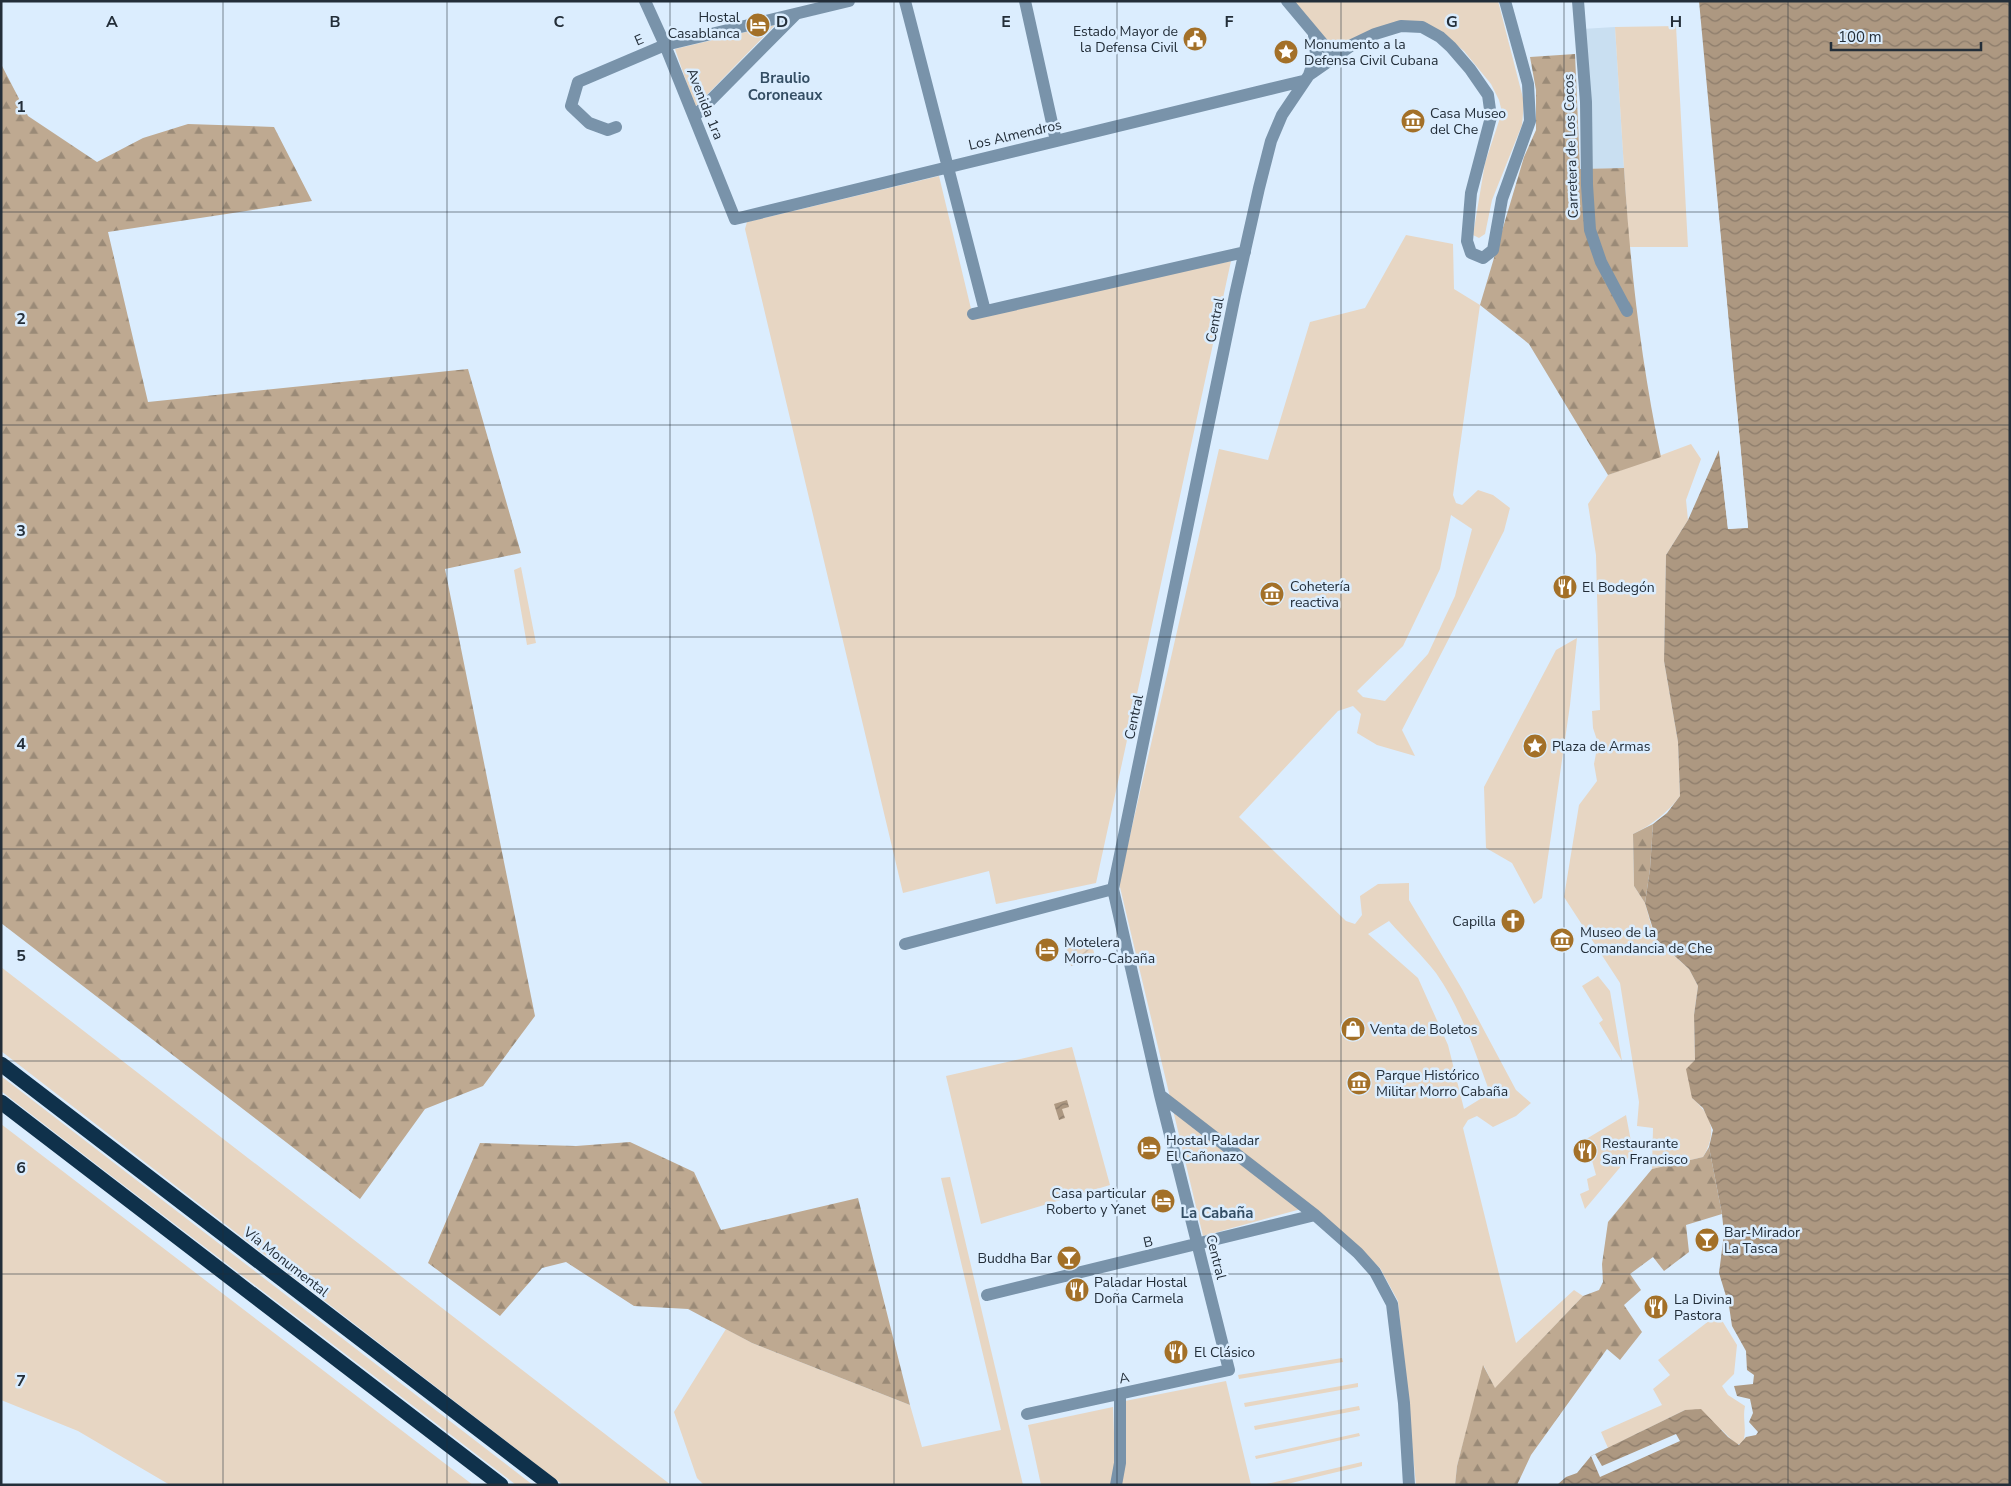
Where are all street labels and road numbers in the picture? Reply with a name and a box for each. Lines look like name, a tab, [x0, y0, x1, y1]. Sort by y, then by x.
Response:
street label: E	[632, 30, 646, 50]
street label: Avenida 1ra	[682, 65, 728, 143]
street label: Carretera de Los Cocos	[1559, 73, 1583, 219]
street label: Los Almendros	[967, 115, 1064, 155]
street label: Central	[1201, 295, 1229, 344]
street label: Central	[1120, 692, 1148, 741]
street label: Vía Monumental	[239, 1222, 333, 1302]
street label: B	[1141, 1232, 1155, 1252]
street label: Central	[1201, 1233, 1231, 1282]
street label: A	[1117, 1368, 1131, 1388]

